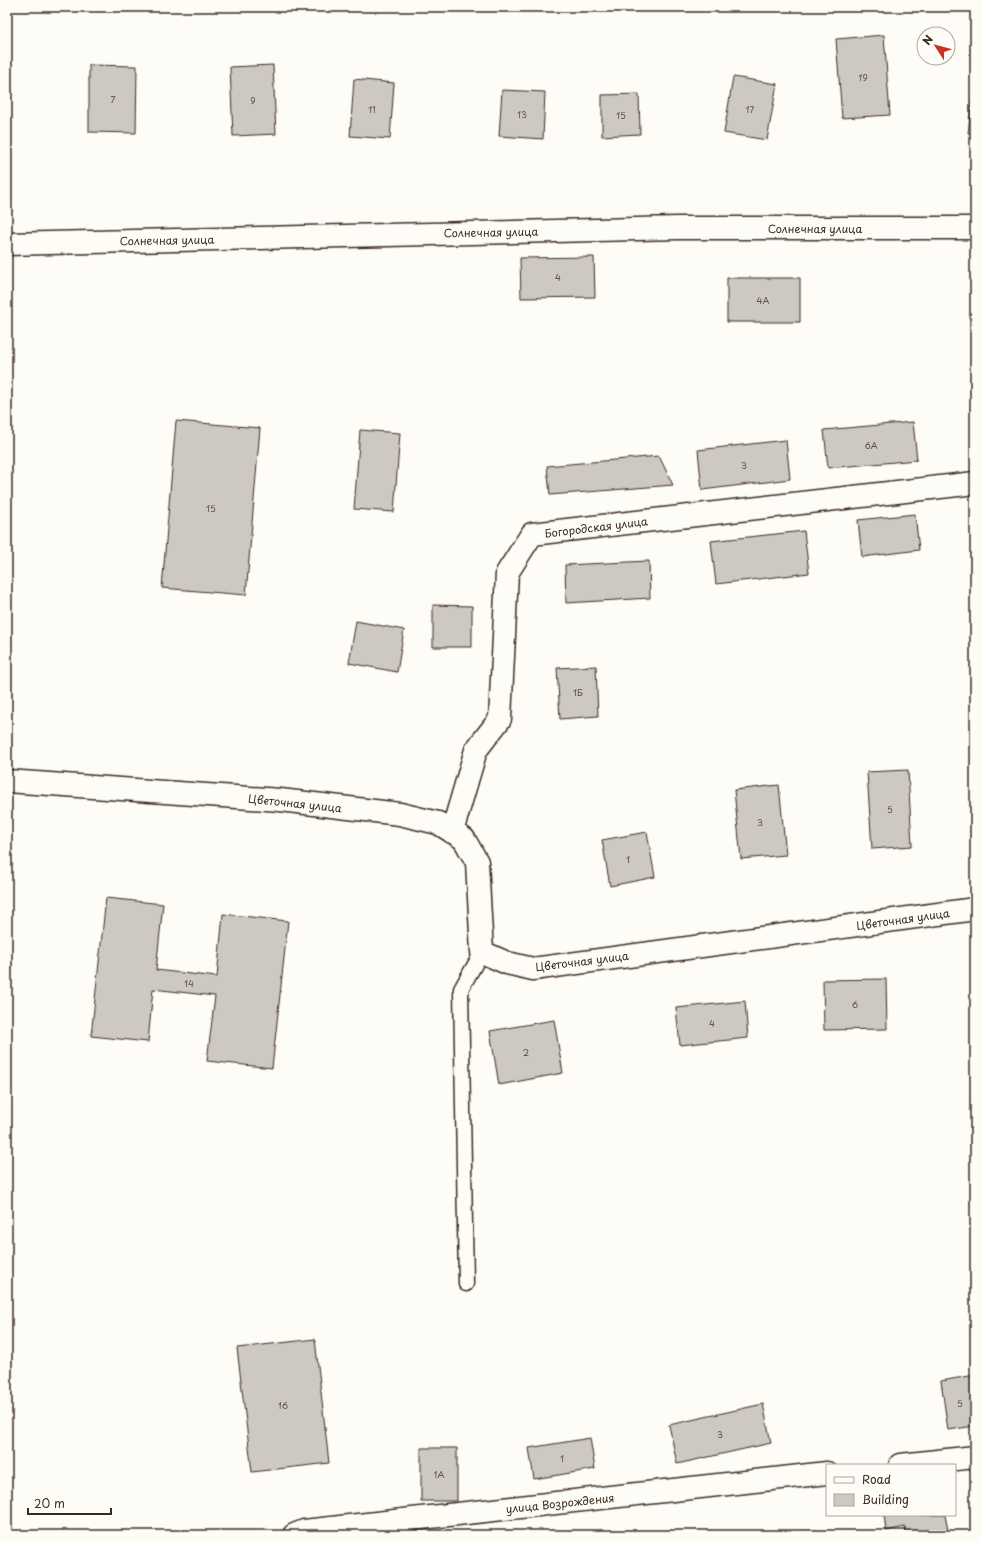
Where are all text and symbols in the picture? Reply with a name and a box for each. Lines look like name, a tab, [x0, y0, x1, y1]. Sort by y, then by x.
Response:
north arrow	[916, 26, 956, 66]
text: N	[918, 31, 937, 48]
house number: 19	[858, 70, 868, 84]
house number: 7	[110, 92, 116, 106]
house number: 9	[250, 93, 256, 107]
house number: 11	[368, 102, 376, 116]
house number: 17	[746, 102, 755, 116]
house number: 13	[517, 107, 527, 121]
house number: 15	[616, 108, 626, 122]
street label: Солнечная улица	[768, 220, 862, 237]
street label: Солнечная улица	[444, 223, 539, 241]
street label: Солнечная улица	[120, 231, 215, 249]
house number: 4	[555, 270, 561, 284]
house number: 4А	[757, 293, 770, 307]
house number: 6А	[864, 438, 878, 452]
house number: 3	[741, 458, 747, 472]
house number: 15	[206, 501, 216, 515]
street label: Богородская улица	[543, 512, 649, 542]
house number: 1Б	[573, 685, 583, 699]
street label: Цветочная улица	[247, 790, 343, 816]
house number: 5	[887, 802, 893, 816]
house number: 3	[757, 815, 763, 829]
house number: 1	[626, 852, 630, 866]
street label: Цветочная улица	[855, 904, 951, 934]
street label: Цветочная улица	[534, 947, 630, 975]
house number: 14	[184, 976, 194, 990]
house number: 6	[852, 997, 858, 1011]
house number: 4	[709, 1016, 715, 1030]
house number: 2	[523, 1045, 529, 1059]
house number: 5	[957, 1396, 963, 1410]
house number: 16	[278, 1398, 288, 1412]
house number: 3	[717, 1427, 723, 1441]
house number: 1	[560, 1451, 564, 1465]
legend	[826, 1464, 956, 1516]
house number: 1А	[434, 1467, 445, 1481]
text: Road	[862, 1470, 891, 1488]
street label: улица Возрождения	[505, 1489, 615, 1517]
scale bar	[28, 1490, 111, 1516]
text: Building	[862, 1490, 909, 1508]
text: 20 m	[34, 1494, 65, 1512]

